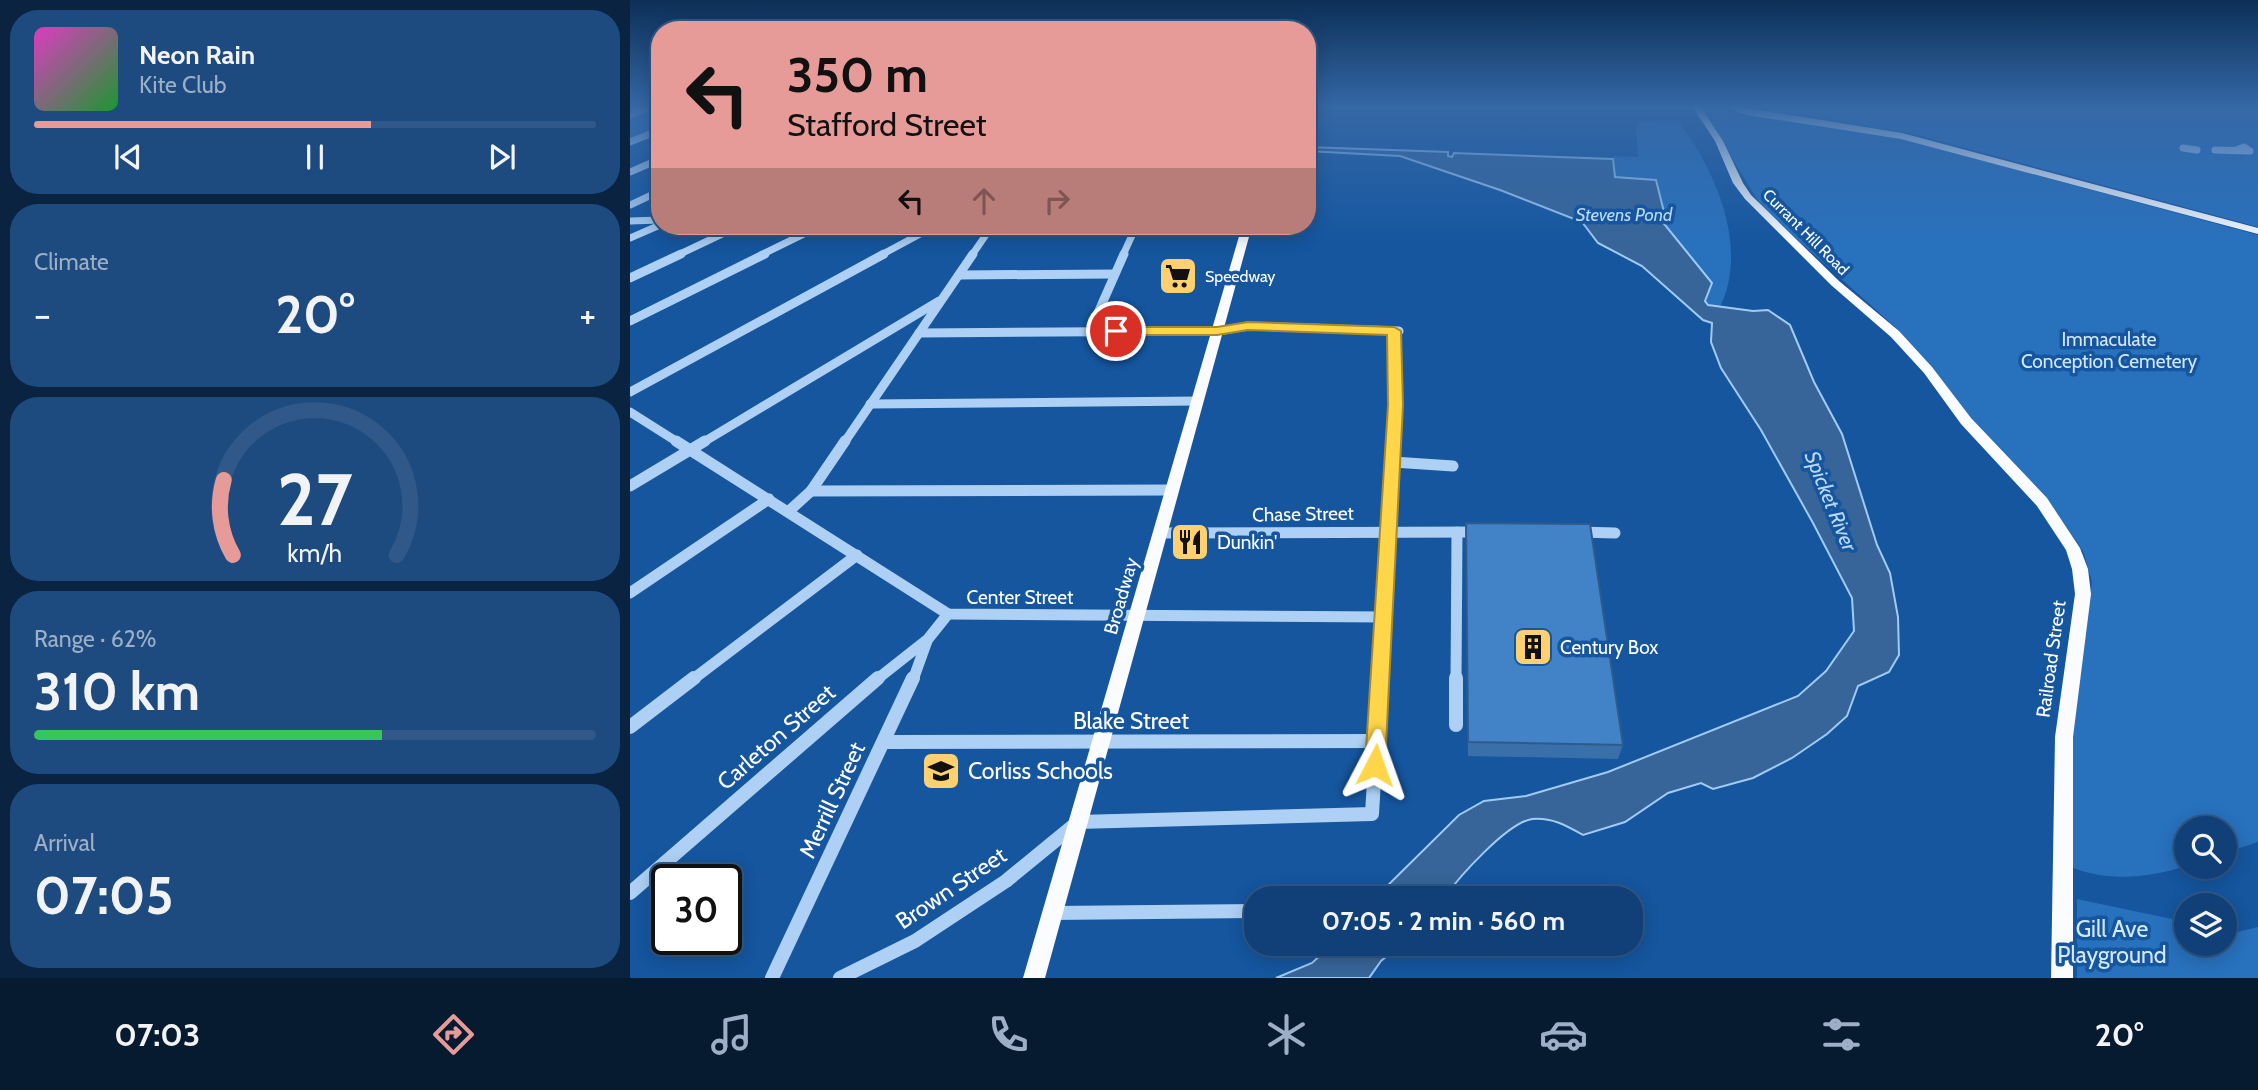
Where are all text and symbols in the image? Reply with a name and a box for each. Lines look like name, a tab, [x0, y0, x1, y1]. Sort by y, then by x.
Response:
text: Neon Rain	[139, 39, 255, 71]
text: 350 m	[787, 45, 928, 104]
icon: left	[672, 49, 763, 140]
text: Kite Club	[139, 71, 226, 99]
text: Stafford Street	[787, 105, 987, 144]
icon: previous	[109, 138, 147, 176]
icon: pause	[296, 138, 334, 176]
icon: next	[483, 138, 521, 176]
icon: left	[892, 182, 930, 220]
icon: ahead	[965, 182, 1003, 220]
icon: right	[1038, 182, 1076, 220]
street label: Currant Hill Road	[1759, 185, 1853, 279]
water label: Stevens Pond	[1576, 204, 1673, 226]
text: Climate	[34, 248, 109, 276]
supermarket icon: Speedway	[1157, 255, 1199, 297]
place label: Speedway	[1205, 267, 1275, 286]
text: 20°	[275, 283, 355, 346]
text: −	[34, 291, 51, 338]
text: +	[579, 291, 596, 338]
pin	[1086, 301, 1146, 361]
icon: arrive	[1097, 312, 1135, 350]
park label: Immaculate Conception Cemetery	[2021, 328, 2197, 373]
water label: Spicket River	[1800, 447, 1863, 556]
text: 27	[277, 455, 353, 543]
street label: Chase Street	[1252, 502, 1355, 526]
restaurant icon: Dunkin'	[1169, 521, 1211, 563]
place label: Dunkin'	[1217, 531, 1277, 554]
text: km/h	[288, 538, 342, 568]
street label: Broadway	[1099, 554, 1143, 637]
street label: Center Street	[967, 586, 1074, 609]
street label: Railroad Street	[2031, 598, 2071, 719]
text: Range · 62%	[34, 625, 157, 653]
building icon: Century Box	[1512, 626, 1554, 668]
place label: Century Box	[1560, 636, 1658, 659]
text: 310 km	[34, 660, 200, 723]
street label: Carleton Street	[711, 678, 841, 796]
street label: Blake Street	[1073, 707, 1189, 735]
position arrow	[1338, 728, 1412, 802]
street label: Merrill Street	[793, 737, 871, 862]
school or university icon: Corliss Schools	[920, 750, 962, 792]
place label: Corliss Schools	[968, 757, 1113, 785]
map controls	[2174, 816, 2237, 956]
button: search	[2174, 816, 2237, 879]
text: Arrival	[34, 829, 95, 857]
street label: Brown Street	[891, 841, 1012, 935]
text: 07:05	[34, 864, 173, 927]
speed limit sign: 30	[651, 864, 742, 955]
button: layers	[2174, 893, 2237, 956]
text: 07:05 · 2 min · 560 m	[1322, 905, 1565, 937]
park label: Gill Ave Playground	[2057, 915, 2167, 969]
icon: directions	[429, 1010, 478, 1059]
icon: music	[707, 1010, 756, 1059]
icon: phone	[984, 1010, 1033, 1059]
icon: climate	[1262, 1010, 1311, 1059]
icon: car	[1539, 1010, 1588, 1059]
icon: filters	[1817, 1010, 1866, 1059]
text: 07:03	[114, 1015, 200, 1054]
text: 20°	[2095, 1015, 2144, 1054]

